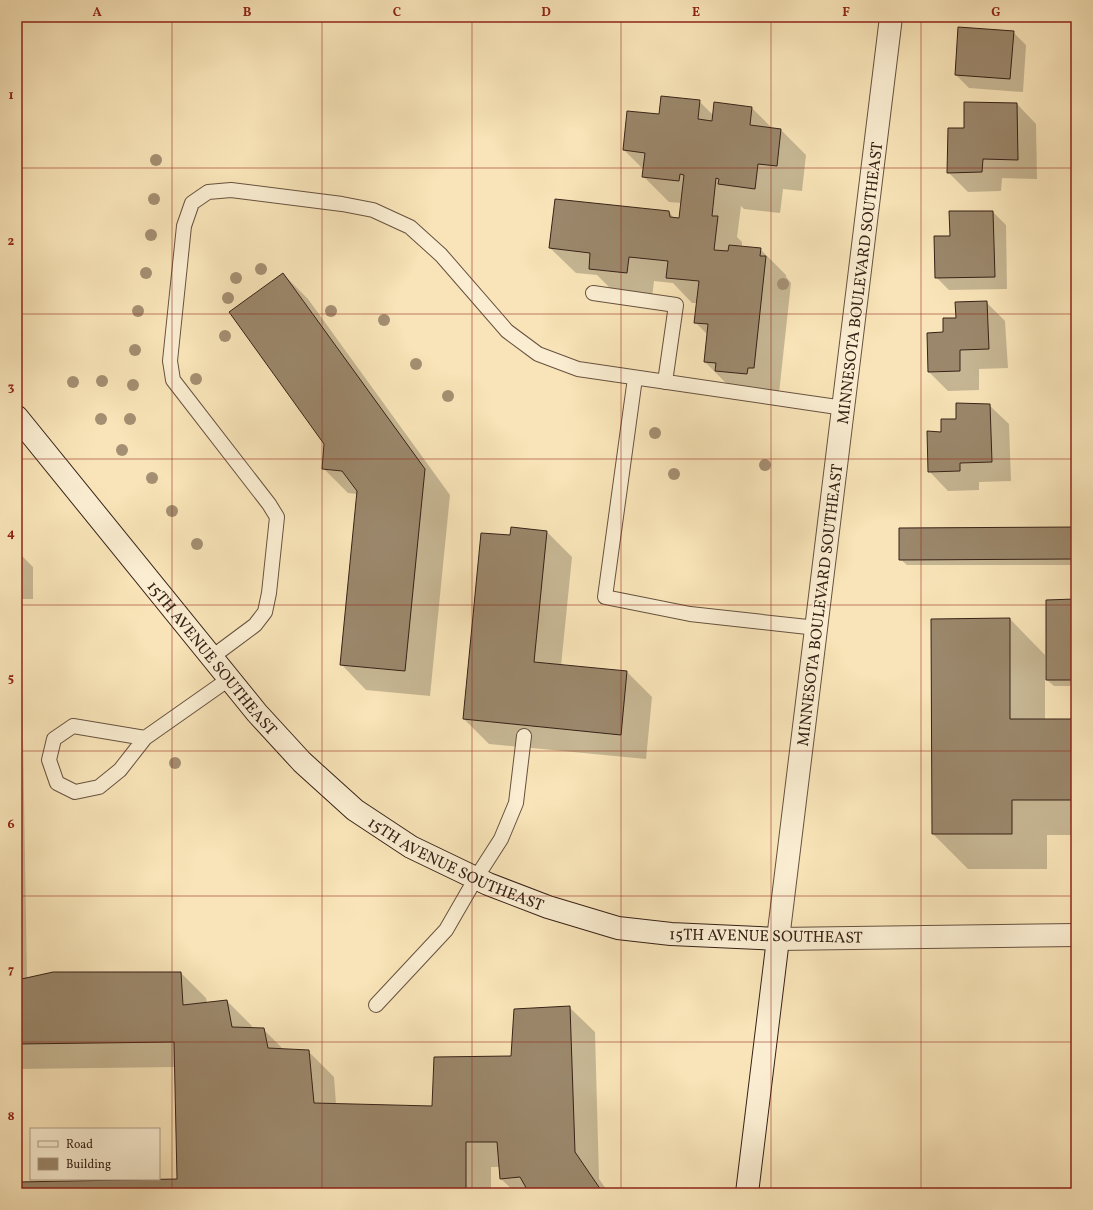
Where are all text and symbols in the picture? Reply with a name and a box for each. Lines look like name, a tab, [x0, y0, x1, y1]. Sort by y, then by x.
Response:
text: A	[92, 4, 102, 22]
text: B	[243, 4, 252, 22]
text: C	[393, 4, 401, 22]
text: D	[541, 4, 551, 22]
text: E	[692, 4, 700, 22]
text: F	[842, 4, 850, 22]
text: G	[991, 4, 1001, 22]
text: 1	[8, 87, 14, 105]
street label: MINNESOTA BOULEVARD SOUTHEAST	[833, 141, 889, 426]
text: 2	[8, 233, 15, 251]
text: 3	[8, 379, 15, 397]
street label: MINNESOTA BOULEVARD SOUTHEAST	[793, 463, 849, 748]
text: 4	[7, 525, 15, 543]
street label: 15TH AVENUE SOUTHEAST	[141, 577, 281, 741]
text: 5	[8, 670, 14, 688]
street label: 15TH AVENUE SOUTHEAST	[363, 812, 547, 917]
text: 6	[7, 816, 15, 834]
street label: 15TH AVENUE SOUTHEAST	[669, 924, 863, 950]
text: 7	[8, 962, 14, 980]
text: 8	[7, 1108, 15, 1126]
legend	[30, 1128, 160, 1180]
text: Road	[66, 1137, 93, 1153]
text: Building	[66, 1157, 111, 1173]

